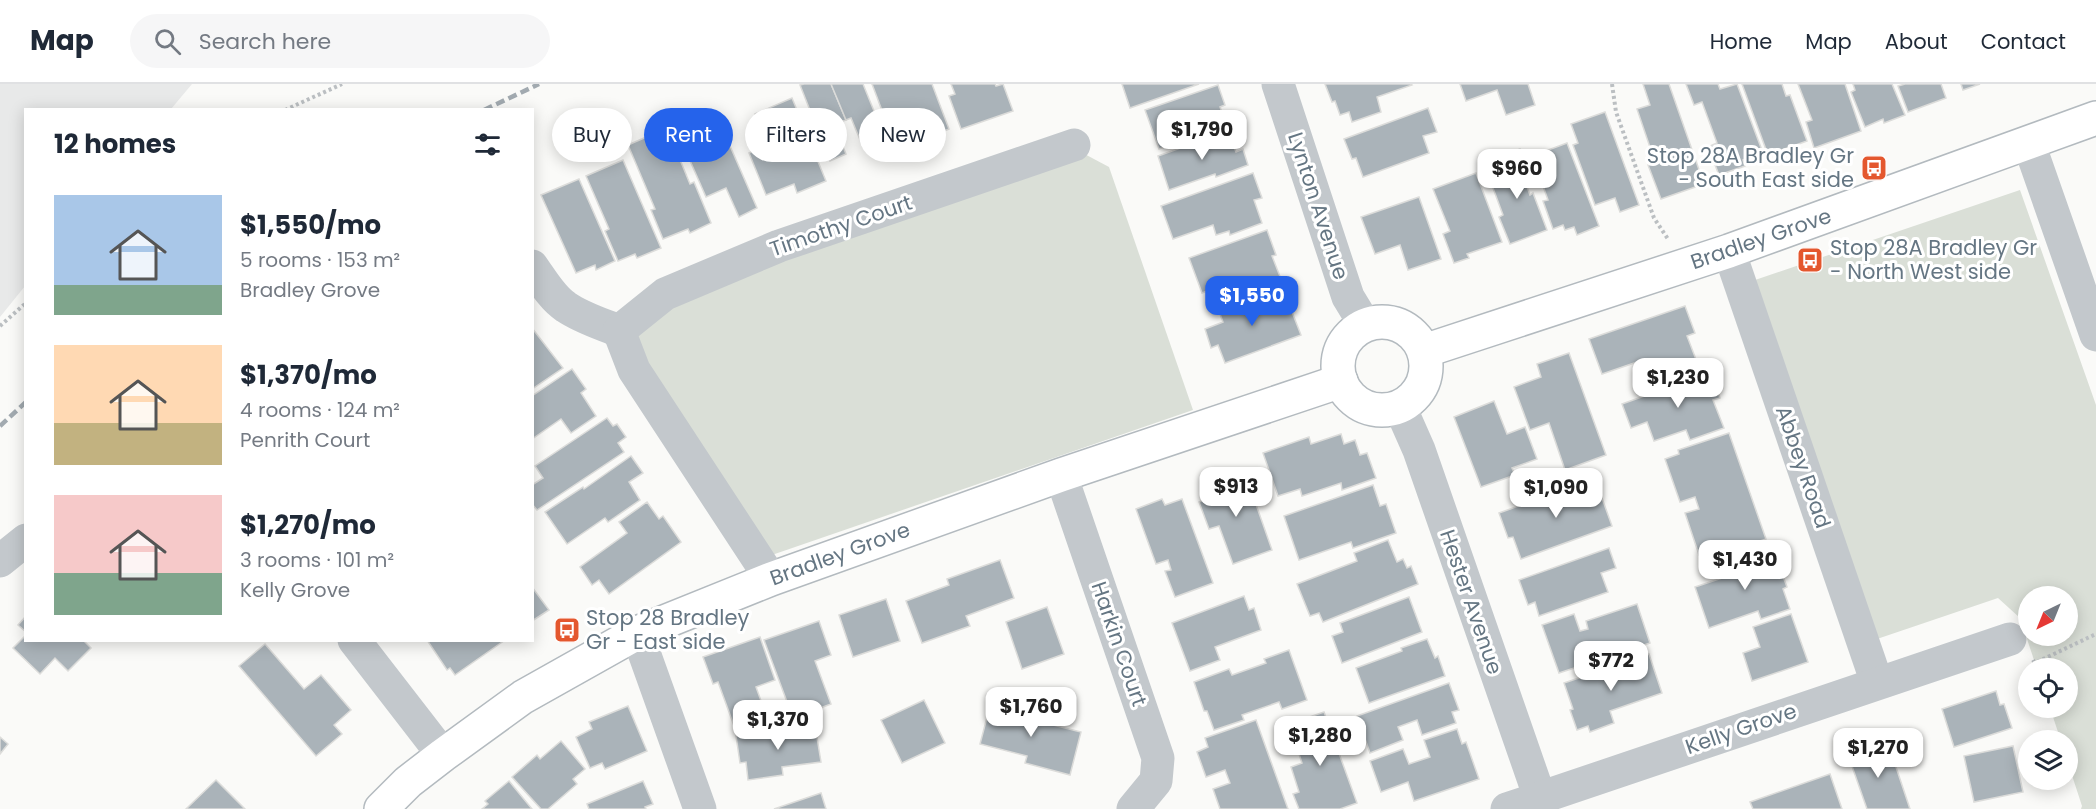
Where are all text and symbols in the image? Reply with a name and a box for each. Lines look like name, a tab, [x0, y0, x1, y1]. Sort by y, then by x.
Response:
search box	[130, 14, 550, 68]
text: Map	[30, 21, 94, 60]
icon: search	[151, 25, 184, 58]
text: Search here	[199, 26, 331, 57]
text: Home	[1710, 27, 1772, 56]
text: Map	[1805, 27, 1852, 56]
text: About	[1885, 27, 1948, 56]
text: Contact	[1981, 27, 2066, 56]
chip: Buy	[552, 108, 632, 162]
chip: Rent	[644, 108, 733, 162]
chip: Filters	[745, 108, 847, 162]
chip: New	[859, 108, 946, 162]
pin: $1,790	[1153, 110, 1251, 161]
text: $1,790	[1171, 115, 1233, 143]
text: 12 homes	[54, 126, 176, 162]
icon: filters	[471, 128, 504, 161]
street label: Lynton Avenue	[1281, 128, 1356, 283]
place label: Stop 28A Bradley Gr - South East side	[1647, 141, 1854, 194]
pin: $960	[1481, 149, 1553, 200]
bus stop icon: Stop 28A Bradley Gr - South East side	[1859, 153, 1889, 183]
text: $960	[1491, 154, 1543, 182]
street label: Timothy Court	[766, 188, 916, 263]
street label: Bradley Grove	[1687, 201, 1835, 276]
text: $1,550/mo	[240, 207, 381, 243]
icon: home	[102, 219, 174, 291]
place label: Stop 28A Bradley Gr - North West side	[1830, 233, 2037, 286]
bus stop icon: Stop 28A Bradley Gr - North West side	[1795, 245, 1825, 275]
text: 5 rooms · 153 m²	[240, 246, 400, 274]
text: Bradley Grove	[240, 276, 380, 304]
pin: $1,550	[1203, 276, 1301, 327]
text: $1,550	[1219, 281, 1285, 309]
text: $1,370/mo	[240, 357, 377, 393]
pin: $1,230	[1629, 358, 1727, 409]
text: $1,230	[1647, 363, 1709, 391]
icon: home	[102, 369, 174, 441]
text: 4 rooms · 124 m²	[240, 396, 400, 424]
street label: Abbey Road	[1769, 402, 1838, 532]
text: Penrith Court	[240, 426, 370, 454]
pin: $913	[1200, 467, 1272, 518]
pin: $1,090	[1507, 468, 1605, 519]
text: $913	[1213, 472, 1259, 500]
text: $1,090	[1524, 473, 1588, 501]
text: $1,270/mo	[240, 507, 376, 543]
street label: Bradley Grove	[766, 515, 914, 592]
icon: home	[102, 519, 174, 591]
street label: Hester Avenue	[1433, 526, 1510, 678]
pin: $1,430	[1696, 540, 1794, 591]
text: $1,430	[1712, 545, 1778, 573]
text: 3 rooms · 101 m²	[240, 546, 394, 574]
text: Kelly Grove	[240, 576, 350, 604]
street label: Harkin Court	[1085, 578, 1154, 710]
north arrow	[2018, 586, 2078, 646]
map controls	[2018, 586, 2078, 790]
place label: Stop 28 Bradley Gr - East side	[586, 603, 749, 656]
bus stop icon: Stop 28 Bradley Gr - East side	[552, 615, 582, 645]
pin: $772	[1575, 641, 1647, 692]
text: $772	[1588, 646, 1634, 674]
button: locate	[2018, 658, 2078, 718]
pin: $1,760	[982, 687, 1080, 738]
text: $1,760	[1000, 692, 1062, 720]
street label: Kelly Grove	[1681, 696, 1800, 761]
pin: $1,370	[729, 700, 827, 751]
text: $1,370	[747, 705, 809, 733]
pin: $1,280	[1271, 716, 1369, 767]
text: $1,280	[1288, 721, 1352, 749]
pin: $1,270	[1829, 728, 1927, 779]
button: layers	[2018, 730, 2078, 790]
text: $1,270	[1847, 733, 1909, 761]

